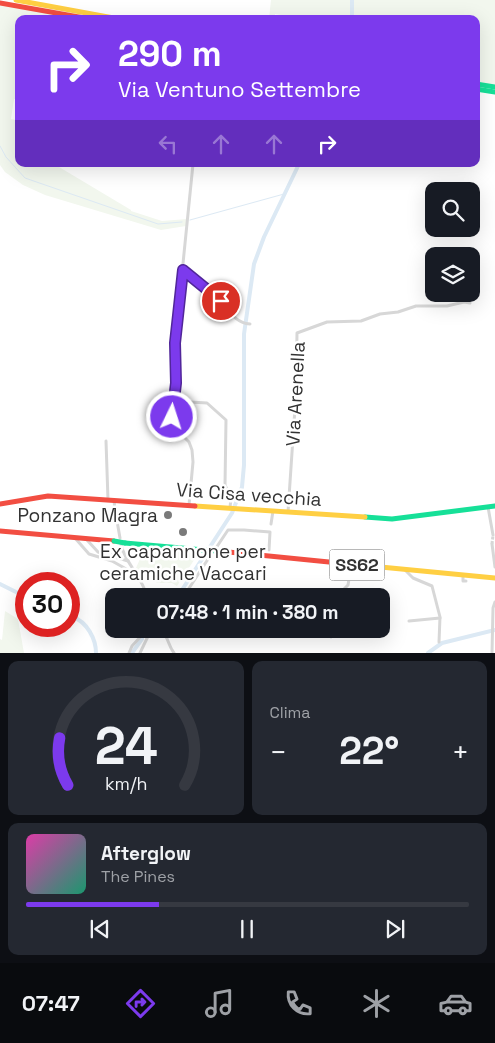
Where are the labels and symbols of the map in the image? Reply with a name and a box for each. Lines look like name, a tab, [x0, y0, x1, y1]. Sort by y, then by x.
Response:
pin	[200, 280, 242, 322]
street label: Via Arenella	[280, 341, 311, 447]
position arrow	[145, 390, 197, 442]
street label: Via Cisa vecchia	[175, 477, 323, 512]
place label: Ponzano Magra	[17, 503, 158, 528]
marker: Ponzano Magra	[162, 509, 174, 521]
marker: Ex capannone per ceramiche Vaccari	[177, 526, 189, 538]
place label: Ex capannone per ceramiche Vaccari	[99, 539, 267, 586]
road number: SS62	[330, 550, 384, 580]
speed limit sign: 30	[15, 572, 80, 637]

